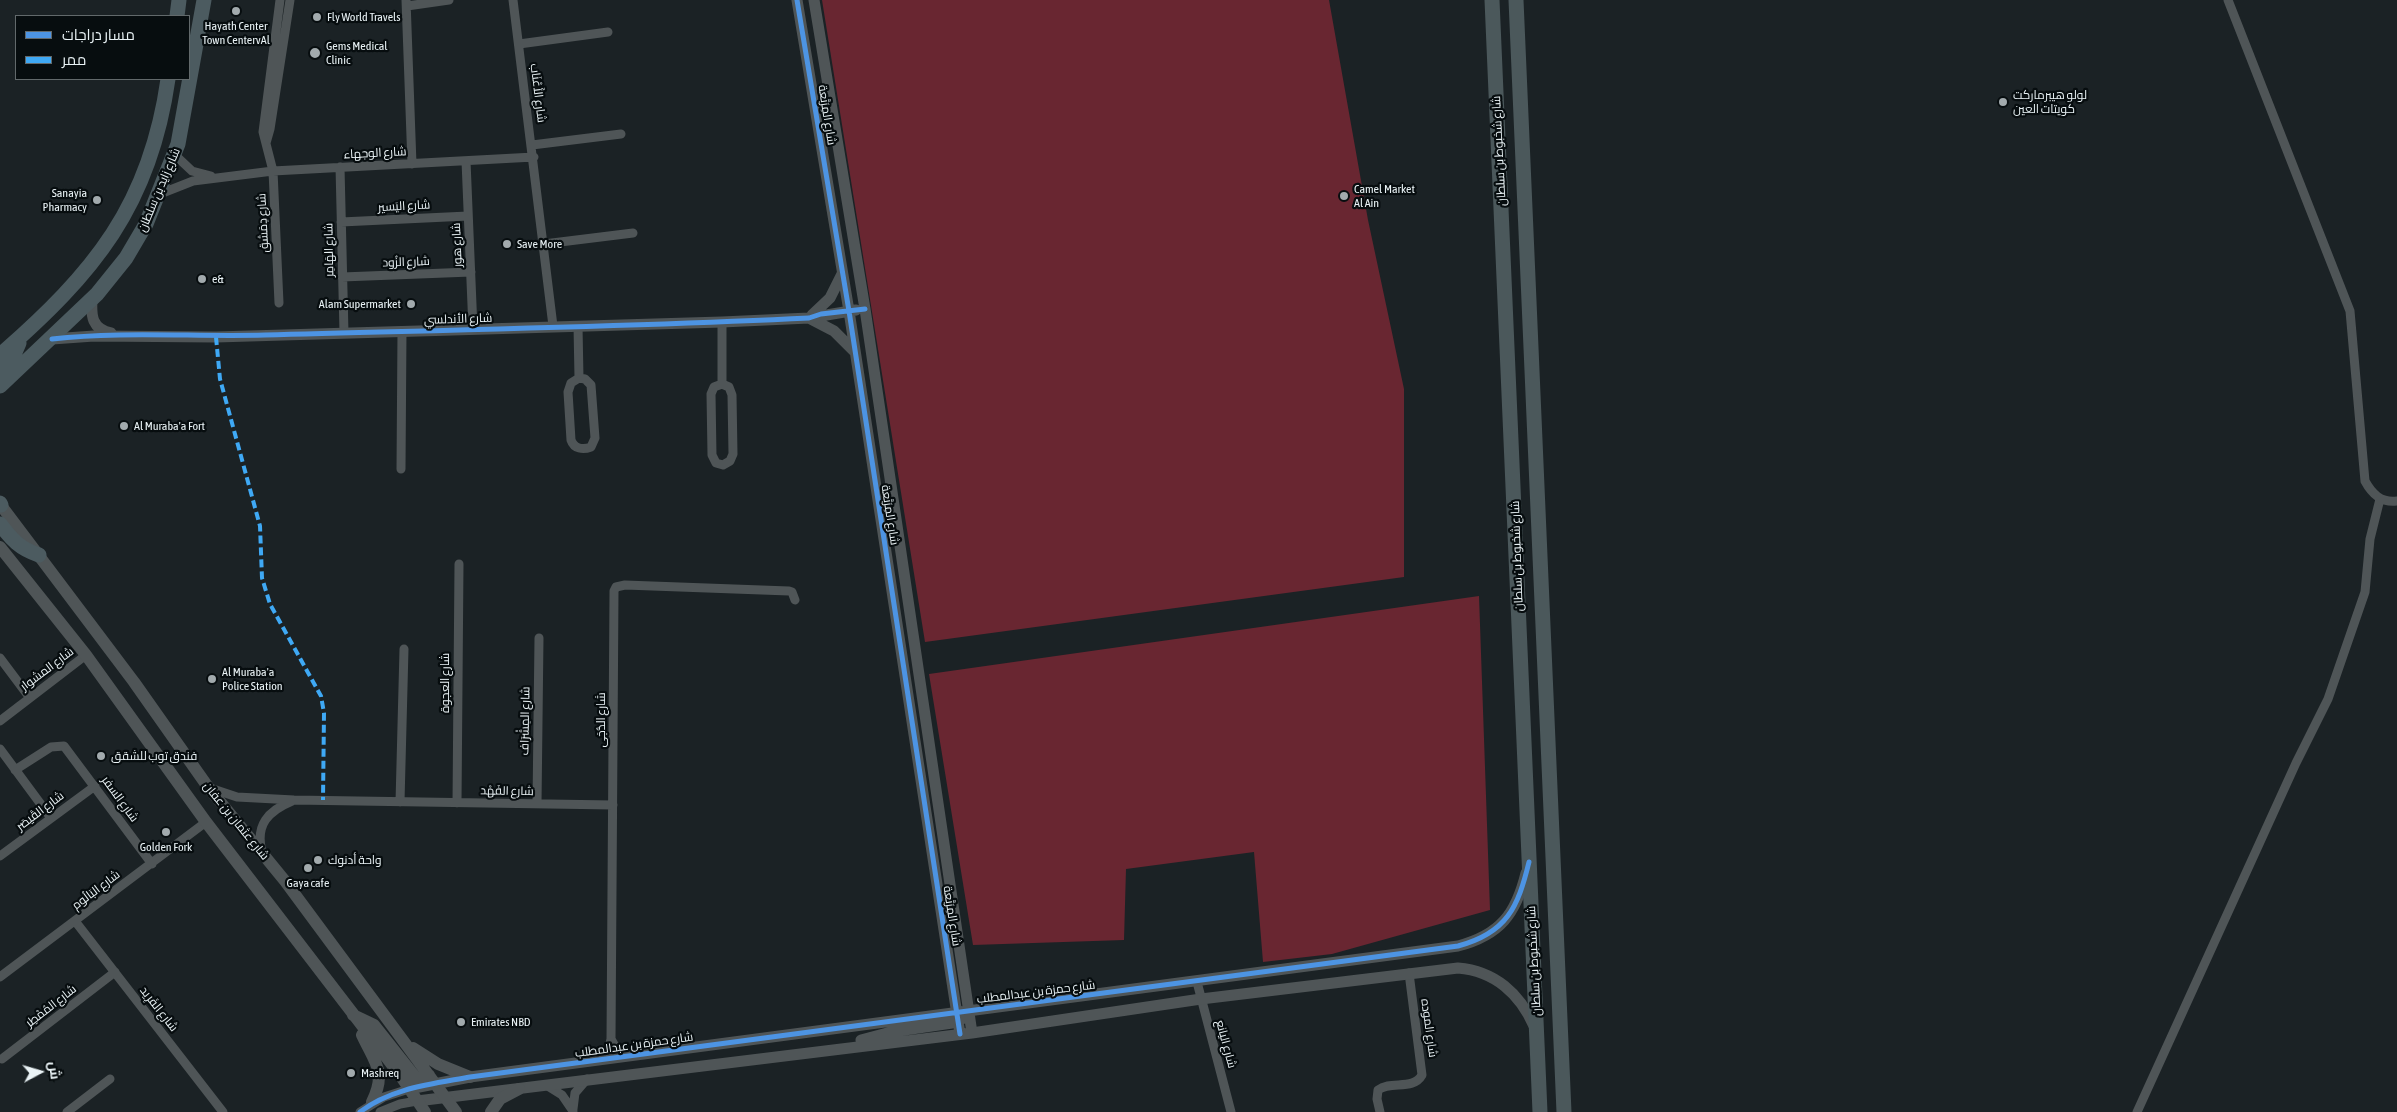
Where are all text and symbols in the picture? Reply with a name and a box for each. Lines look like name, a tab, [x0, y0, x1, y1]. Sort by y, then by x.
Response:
marker: Hayath Center Town CentervAl	[230, 5, 242, 17]
place label: Fly World Travels	[327, 10, 401, 24]
marker: Fly World Travels	[311, 11, 323, 23]
legend	[15, 15, 190, 80]
place label: Hayath Center Town CentervAl	[202, 19, 270, 47]
text: مسار دراجات	[62, 26, 135, 43]
place label: Gems Medical Clinic	[326, 39, 387, 67]
marker: Gems Medical Clinic	[308, 46, 322, 60]
text: ممر	[62, 51, 86, 68]
street label: شارع الأَعْنَاب	[527, 63, 549, 123]
street label: شارع المِرَبَّعة	[815, 84, 839, 146]
place label: لولو هيبرماركت كويتات العين	[2013, 88, 2087, 116]
street label: شارع شخبوط بن سلطان	[1489, 95, 1509, 207]
marker: لولو هيبرماركت كويتات العين	[1997, 96, 2009, 108]
street label: شارع الوجهاء	[343, 144, 407, 162]
street label: شارع زايد بن سلطان	[135, 146, 183, 234]
place label: Camel Market Al Ain	[1354, 182, 1415, 210]
place label: Sanayia Pharmacy	[43, 186, 87, 214]
marker: Camel Market Al Ain	[1338, 190, 1350, 202]
street label: شارع دِمَشق	[254, 193, 272, 253]
marker: Sanayia Pharmacy	[91, 194, 103, 206]
street label: شارع اليَسير	[377, 197, 431, 215]
street label: شارع هور	[449, 222, 465, 268]
street label: شارع الهَامِر	[321, 223, 337, 277]
place label: Save More	[517, 237, 562, 251]
marker: Save More	[501, 238, 513, 250]
street label: شارع الزُود	[382, 254, 430, 270]
place label: e&	[212, 272, 224, 286]
marker: e&	[196, 273, 208, 285]
place label: Alam Supermarket	[319, 297, 401, 311]
marker: Alam Supermarket	[405, 298, 417, 310]
street label: شارع الأندلسي	[424, 311, 492, 327]
place label: Al Muraba'a Fort	[134, 419, 205, 433]
marker: Al Muraba'a Fort	[118, 420, 130, 432]
street label: شارع المِرَبَّعة	[878, 484, 902, 546]
street label: شارع شخبوط بن سلطان	[1508, 500, 1526, 612]
street label: شارع المشوار	[17, 644, 77, 694]
street label: شارع العجوة	[438, 653, 452, 713]
place label: Al Muraba'a Police Station	[222, 665, 283, 693]
marker: Al Muraba'a Police Station	[206, 673, 218, 685]
street label: شارع المِشْرَاف	[517, 686, 533, 756]
street label: شارع الدُّجَى	[594, 692, 608, 748]
place label: فندق توب للشقق	[111, 749, 197, 763]
marker: فندق توب للشقق	[95, 750, 107, 762]
street label: شارع السفر	[99, 773, 141, 825]
street label: شارع عثمان بن عفان	[200, 779, 272, 863]
street label: شارع الفَهْد	[480, 783, 534, 799]
street label: شارع القَيصَر	[13, 788, 67, 834]
marker: Golden Fork	[160, 826, 172, 838]
place label: Golden Fork	[140, 840, 192, 854]
place label: واحة أدنوك	[328, 853, 382, 867]
marker: واحة أدنوك	[312, 854, 324, 866]
marker: Gaya cafe	[302, 862, 314, 874]
street label: شارع البَالُوم	[69, 867, 123, 913]
place label: Gaya cafe	[287, 876, 329, 890]
street label: شارع المِرَبَّعة	[940, 885, 964, 947]
street label: شارع شخبوط بن سلطان	[1524, 905, 1544, 1017]
street label: شارع حمزة بن عبدالمطلب	[976, 978, 1096, 1006]
street label: شارع المُمْطِر	[23, 982, 79, 1030]
street label: شارع الفَرِيد	[137, 984, 181, 1034]
street label: شارع الموده	[1418, 998, 1440, 1058]
place label: Emirates NBD	[471, 1015, 531, 1029]
marker: Emirates NBD	[455, 1016, 467, 1028]
street label: شارع اليانع	[1213, 1018, 1239, 1070]
street label: شارع حمزة بن عبدالمطلب	[574, 1030, 694, 1060]
north arrow	[15, 1047, 65, 1097]
text: ش	[46, 1061, 64, 1080]
place label: Mashreq	[361, 1066, 399, 1080]
marker: Mashreq	[345, 1067, 357, 1079]

